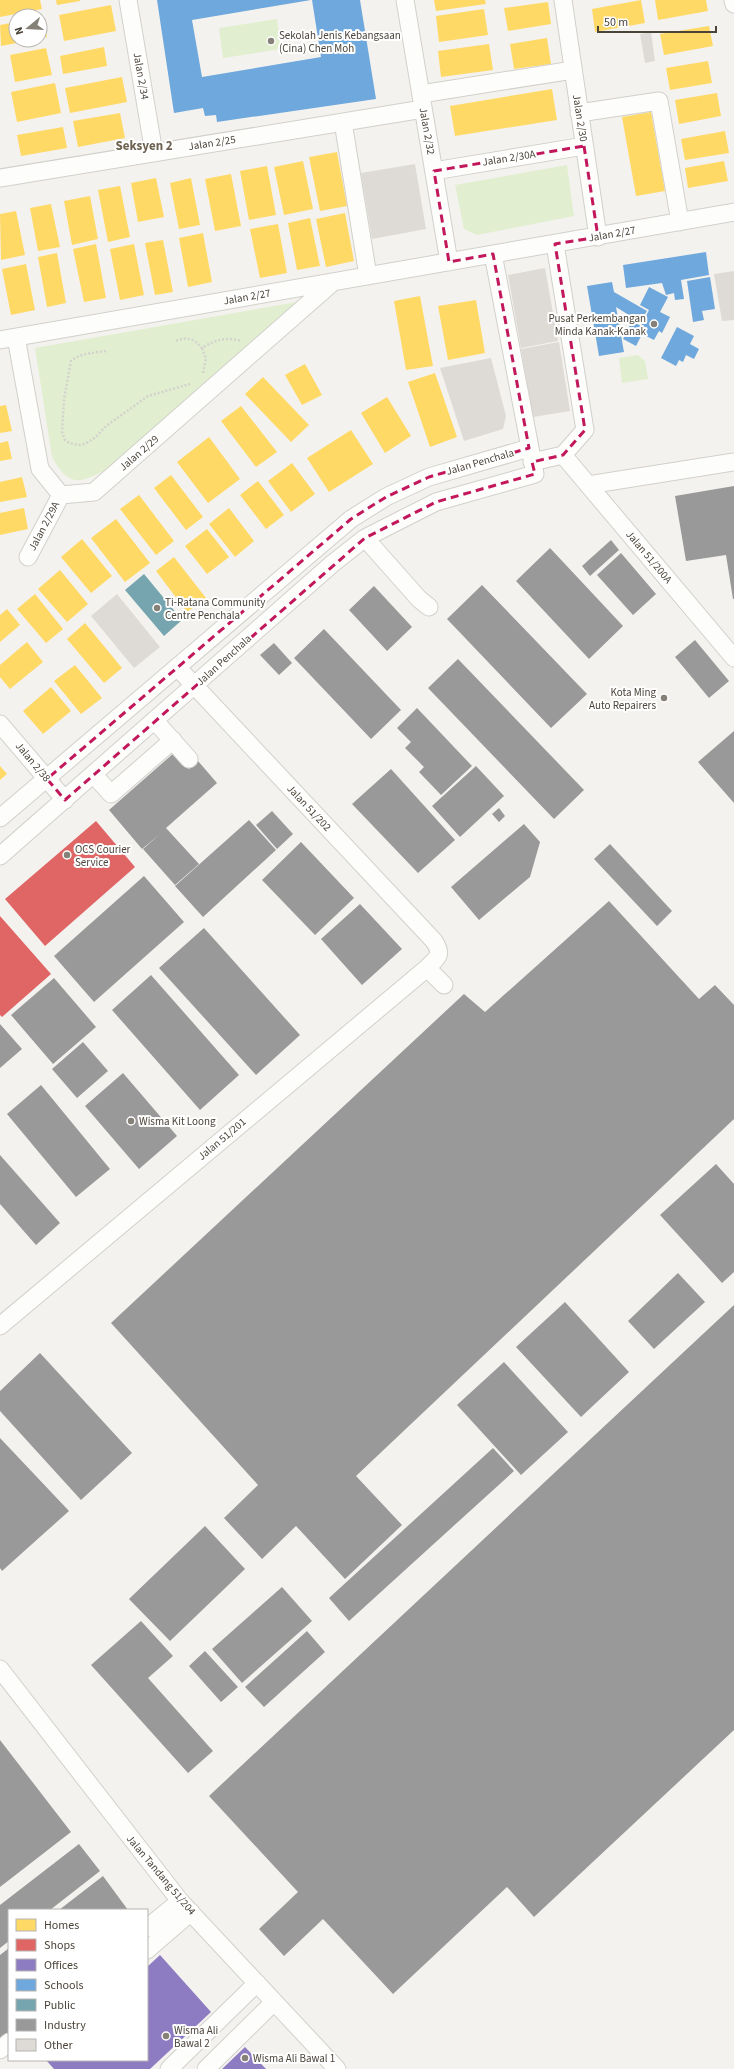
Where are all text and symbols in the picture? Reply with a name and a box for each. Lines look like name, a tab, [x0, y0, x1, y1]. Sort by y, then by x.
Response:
north arrow	[8, 8, 48, 48]
scale bar	[598, 8, 716, 34]
text: 50 m	[604, 14, 628, 31]
text: N	[11, 25, 27, 37]
place label: Sekolah Jenis Kebangsaan (Cina) Chen Moh	[279, 28, 401, 56]
marker: Sekolah Jenis Kebangsaan (Cina) Chen Moh	[266, 36, 276, 46]
street label: Jalan 2/34	[129, 51, 153, 101]
street label: Jalan 2/30	[569, 93, 591, 143]
street label: Jalan 2/32	[415, 106, 439, 156]
street label: Jalan 2/25	[187, 132, 237, 154]
district label: Seksyen 2	[115, 137, 173, 155]
street label: Jalan 2/30A	[481, 146, 537, 170]
street label: Jalan 2/27	[587, 222, 637, 246]
street label: Jalan 2/27	[222, 285, 272, 309]
place label: Pusat Perkembangan Minda Kanak-Kanak	[548, 311, 647, 339]
marker: Pusat Perkembangan Minda Kanak-Kanak	[649, 319, 659, 329]
street label: Jalan 2/29	[116, 432, 162, 474]
street label: Jalan Penchala	[444, 445, 516, 479]
street label: Jalan 2/29A	[25, 499, 63, 553]
street label: Jalan 51/200A	[623, 527, 676, 587]
place label: Ti-Ratana Community Centre Penchala	[165, 595, 265, 623]
marker: Ti-Ratana Community Centre Penchala	[152, 603, 162, 613]
street label: Jalan Penchala	[193, 631, 255, 689]
place label: Kota Ming Auto Repairers	[589, 685, 656, 713]
marker: Kota Ming Auto Repairers	[659, 693, 669, 703]
street label: Jalan 2/38	[12, 739, 54, 785]
street label: Jalan 51/202	[284, 781, 334, 835]
place label: OCS Courier Service	[75, 842, 131, 870]
marker: OCS Courier Service	[62, 850, 72, 860]
place label: Wisma Kit Loong	[139, 1114, 216, 1129]
street label: Jalan 51/201	[195, 1114, 249, 1164]
marker: Wisma Kit Loong	[126, 1116, 136, 1126]
street label: Jalan Tandang 51/204	[123, 1832, 199, 1919]
legend	[8, 1909, 148, 2061]
text: Homes	[44, 1917, 79, 1934]
text: Shops	[44, 1937, 75, 1954]
text: Offices	[44, 1957, 78, 1974]
text: Schools	[44, 1977, 84, 1994]
text: Public	[44, 1997, 76, 2014]
text: Industry	[44, 2017, 86, 2034]
place label: Wisma Ali Bawal 2	[174, 2023, 218, 2051]
marker: Wisma Ali Bawal 2	[161, 2031, 171, 2041]
text: Other	[44, 2037, 74, 2054]
place label: Wisma Ali Bawal 1	[253, 2051, 335, 2066]
marker: Wisma Ali Bawal 1	[240, 2053, 250, 2063]

